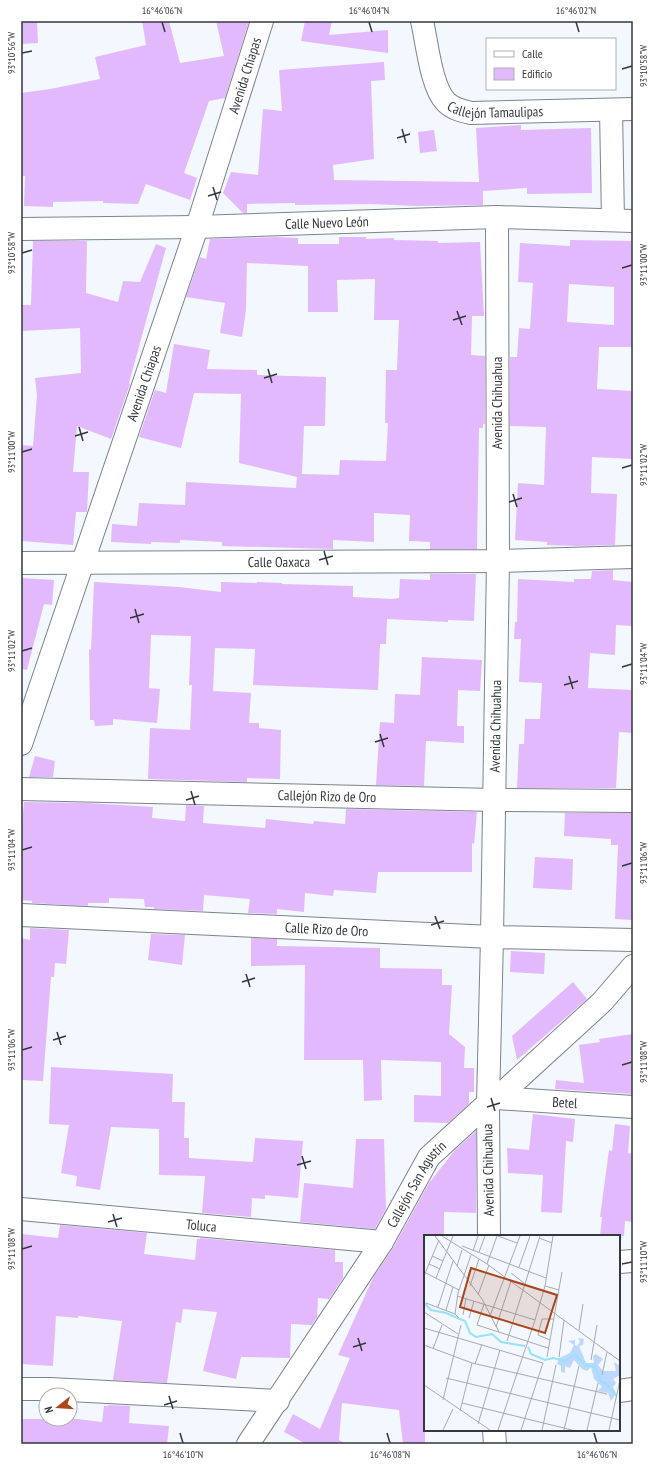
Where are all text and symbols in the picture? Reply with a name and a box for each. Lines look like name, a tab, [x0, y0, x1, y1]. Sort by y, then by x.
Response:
text: 16°46'06"N	[142, 4, 182, 17]
text: 16°46'04"N	[349, 4, 389, 17]
text: 16°46'02"N	[556, 4, 596, 17]
text: 93°10'56"W	[5, 32, 18, 74]
street label: Avenida Chiapas	[224, 35, 265, 116]
legend	[486, 38, 616, 90]
text: 93°10'58"W	[637, 45, 650, 87]
text: Calle	[522, 46, 543, 61]
text: Edificio	[522, 66, 552, 81]
street label: Callejón Tamaulipas	[444, 97, 544, 122]
street label: Calle Nuevo León	[285, 212, 369, 233]
text: 93°10'58"W	[5, 232, 18, 274]
text: 93°11'00"W	[637, 244, 650, 286]
street label: Avenida Chiapas	[123, 343, 165, 424]
street label: Avenida Chihuahua	[488, 357, 506, 449]
text: 93°11'00"W	[5, 431, 18, 473]
text: 93°11'02"W	[637, 444, 650, 486]
street label: Calle Oaxaca	[248, 553, 310, 571]
text: 93°11'02"W	[5, 630, 18, 672]
text: 93°11'04"W	[637, 643, 650, 685]
street label: Avenida Chihuahua	[486, 680, 505, 773]
street label: Callejón Rizo de Oro	[277, 786, 376, 806]
text: 93°11'04"W	[5, 829, 18, 871]
text: 93°11'06"W	[637, 842, 650, 884]
street label: Calle Rizo de Oro	[285, 918, 369, 940]
text: 93°11'06"W	[5, 1029, 18, 1071]
text: 93°11'08"W	[637, 1041, 650, 1083]
street label: Betel	[552, 1093, 579, 1112]
street label: Avenida Chihuahua	[478, 1124, 498, 1216]
street label: Callejón San Agustín	[383, 1137, 450, 1231]
street label: Toluca	[185, 1215, 217, 1236]
text: 93°11'08"W	[5, 1228, 18, 1270]
inset map	[424, 1235, 620, 1431]
text: 93°11'10"W	[637, 1241, 650, 1283]
north arrow	[38, 1387, 78, 1427]
text: N	[41, 1405, 56, 1415]
text: 16°46'10"N	[163, 1448, 203, 1461]
text: 16°46'08"N	[370, 1448, 410, 1461]
text: 16°46'06"N	[577, 1448, 617, 1461]

